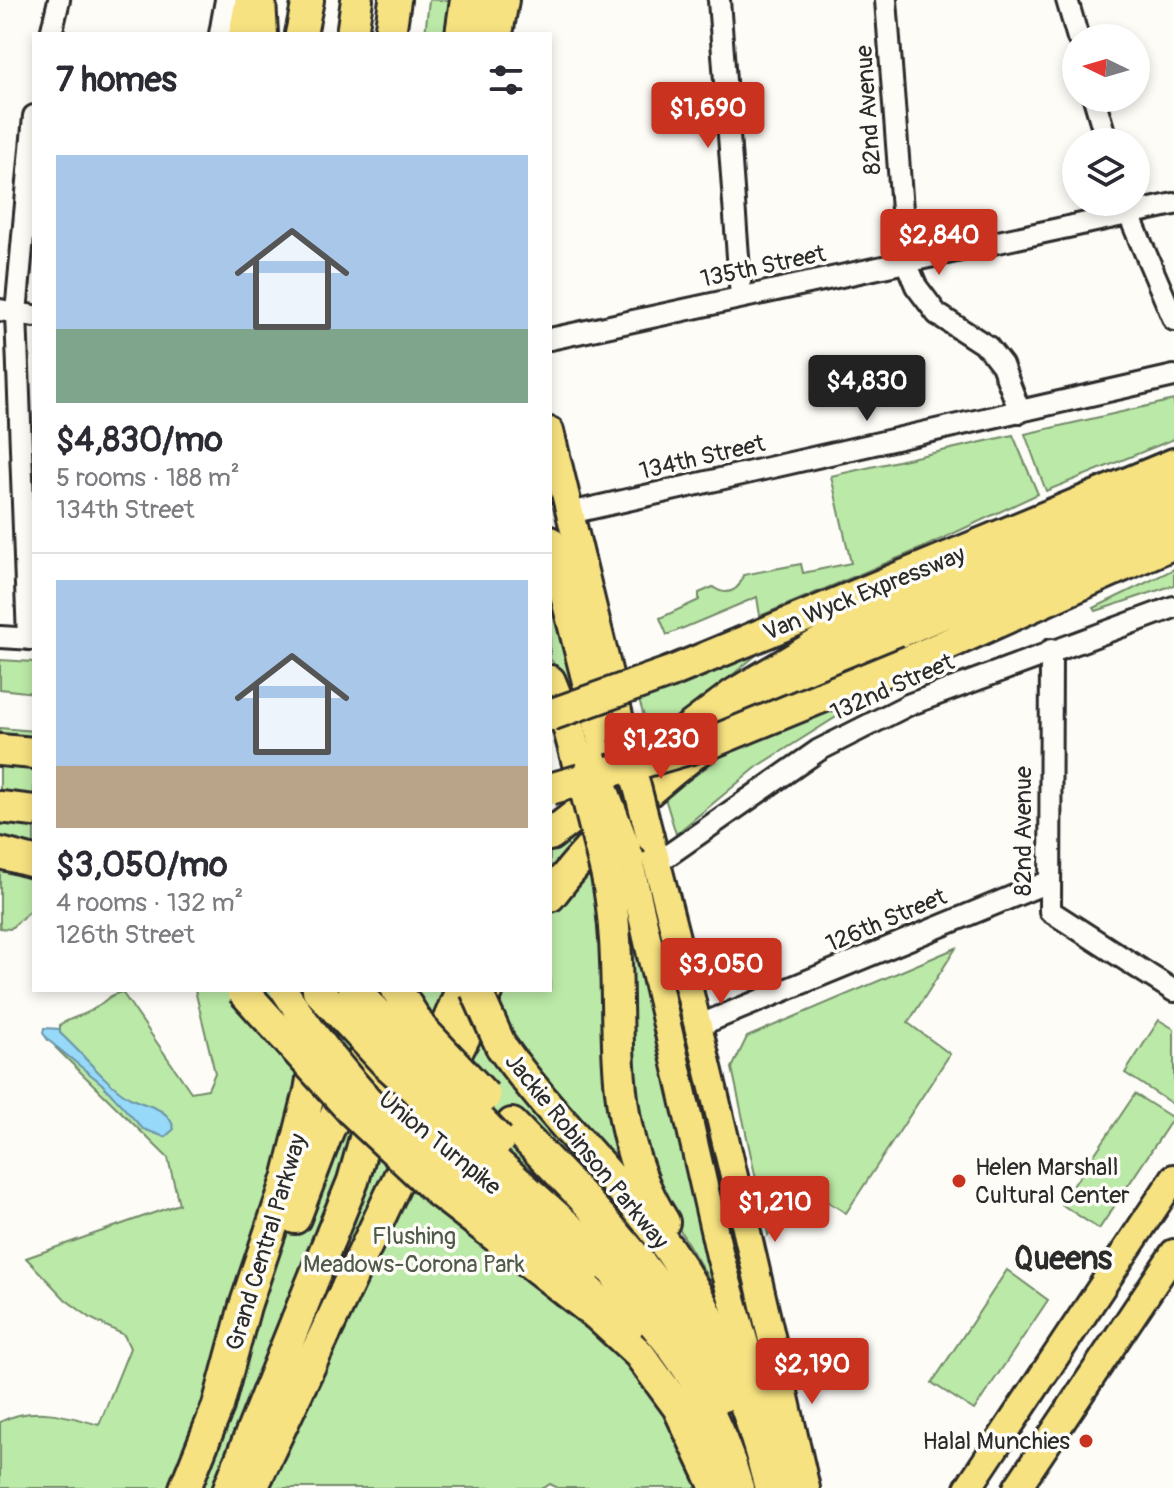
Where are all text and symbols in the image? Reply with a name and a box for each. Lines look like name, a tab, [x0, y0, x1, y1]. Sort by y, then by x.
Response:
north arrow	[1062, 24, 1150, 112]
map controls	[1062, 24, 1150, 216]
street label: 82nd Avenue	[849, 44, 887, 176]
icon: filters	[484, 58, 528, 102]
text: 7 homes	[56, 59, 177, 102]
pin: $1,690	[643, 82, 773, 150]
text: $1,690	[669, 92, 747, 124]
button: layers	[1062, 128, 1150, 216]
icon: home	[220, 207, 364, 351]
pin: $2,840	[874, 209, 1004, 277]
text: $2,840	[898, 219, 980, 251]
street label: 135th Street	[698, 239, 829, 294]
pin: $4,830	[802, 355, 932, 423]
text: $4,830	[826, 365, 908, 397]
text: $4,830/mo	[56, 419, 223, 462]
street label: 134th Street	[637, 429, 768, 486]
text: 5 rooms · 188 m²	[56, 462, 240, 494]
text: 134th Street	[56, 494, 195, 526]
street label: Van Wyck Expressway	[759, 540, 969, 647]
icon: home	[220, 632, 364, 776]
street label: 132nd Street	[826, 647, 959, 728]
pin: $1,230	[596, 713, 726, 781]
text: $1,230	[623, 723, 699, 755]
street label: 82nd Avenue	[1009, 766, 1038, 896]
text: $3,050/mo	[56, 844, 228, 887]
street label: 126th Street	[822, 882, 951, 959]
text: 4 rooms · 132 m²	[56, 887, 244, 919]
text: 126th Street	[56, 919, 195, 951]
pin: $3,050	[656, 938, 786, 1006]
text: $3,050	[679, 948, 763, 980]
street label: Jackie Robinson Parkway	[499, 1048, 675, 1255]
street label: Union Turnpike	[372, 1085, 507, 1202]
street label: Grand Central Parkway	[220, 1130, 313, 1354]
place label: Helen Marshall Cultural Center	[975, 1153, 1130, 1210]
marker: Helen Marshall Cultural Center	[950, 1172, 968, 1190]
pin: $1,210	[710, 1176, 840, 1244]
text: $1,210	[738, 1186, 812, 1218]
park label: Flushing Meadows-Corona Park	[303, 1222, 525, 1279]
district label: Queens	[1014, 1239, 1113, 1279]
pin: $2,190	[747, 1338, 877, 1406]
text: $2,190	[774, 1348, 850, 1380]
place label: Halal Munchies	[922, 1427, 1070, 1456]
marker: Halal Munchies	[1077, 1432, 1095, 1450]

